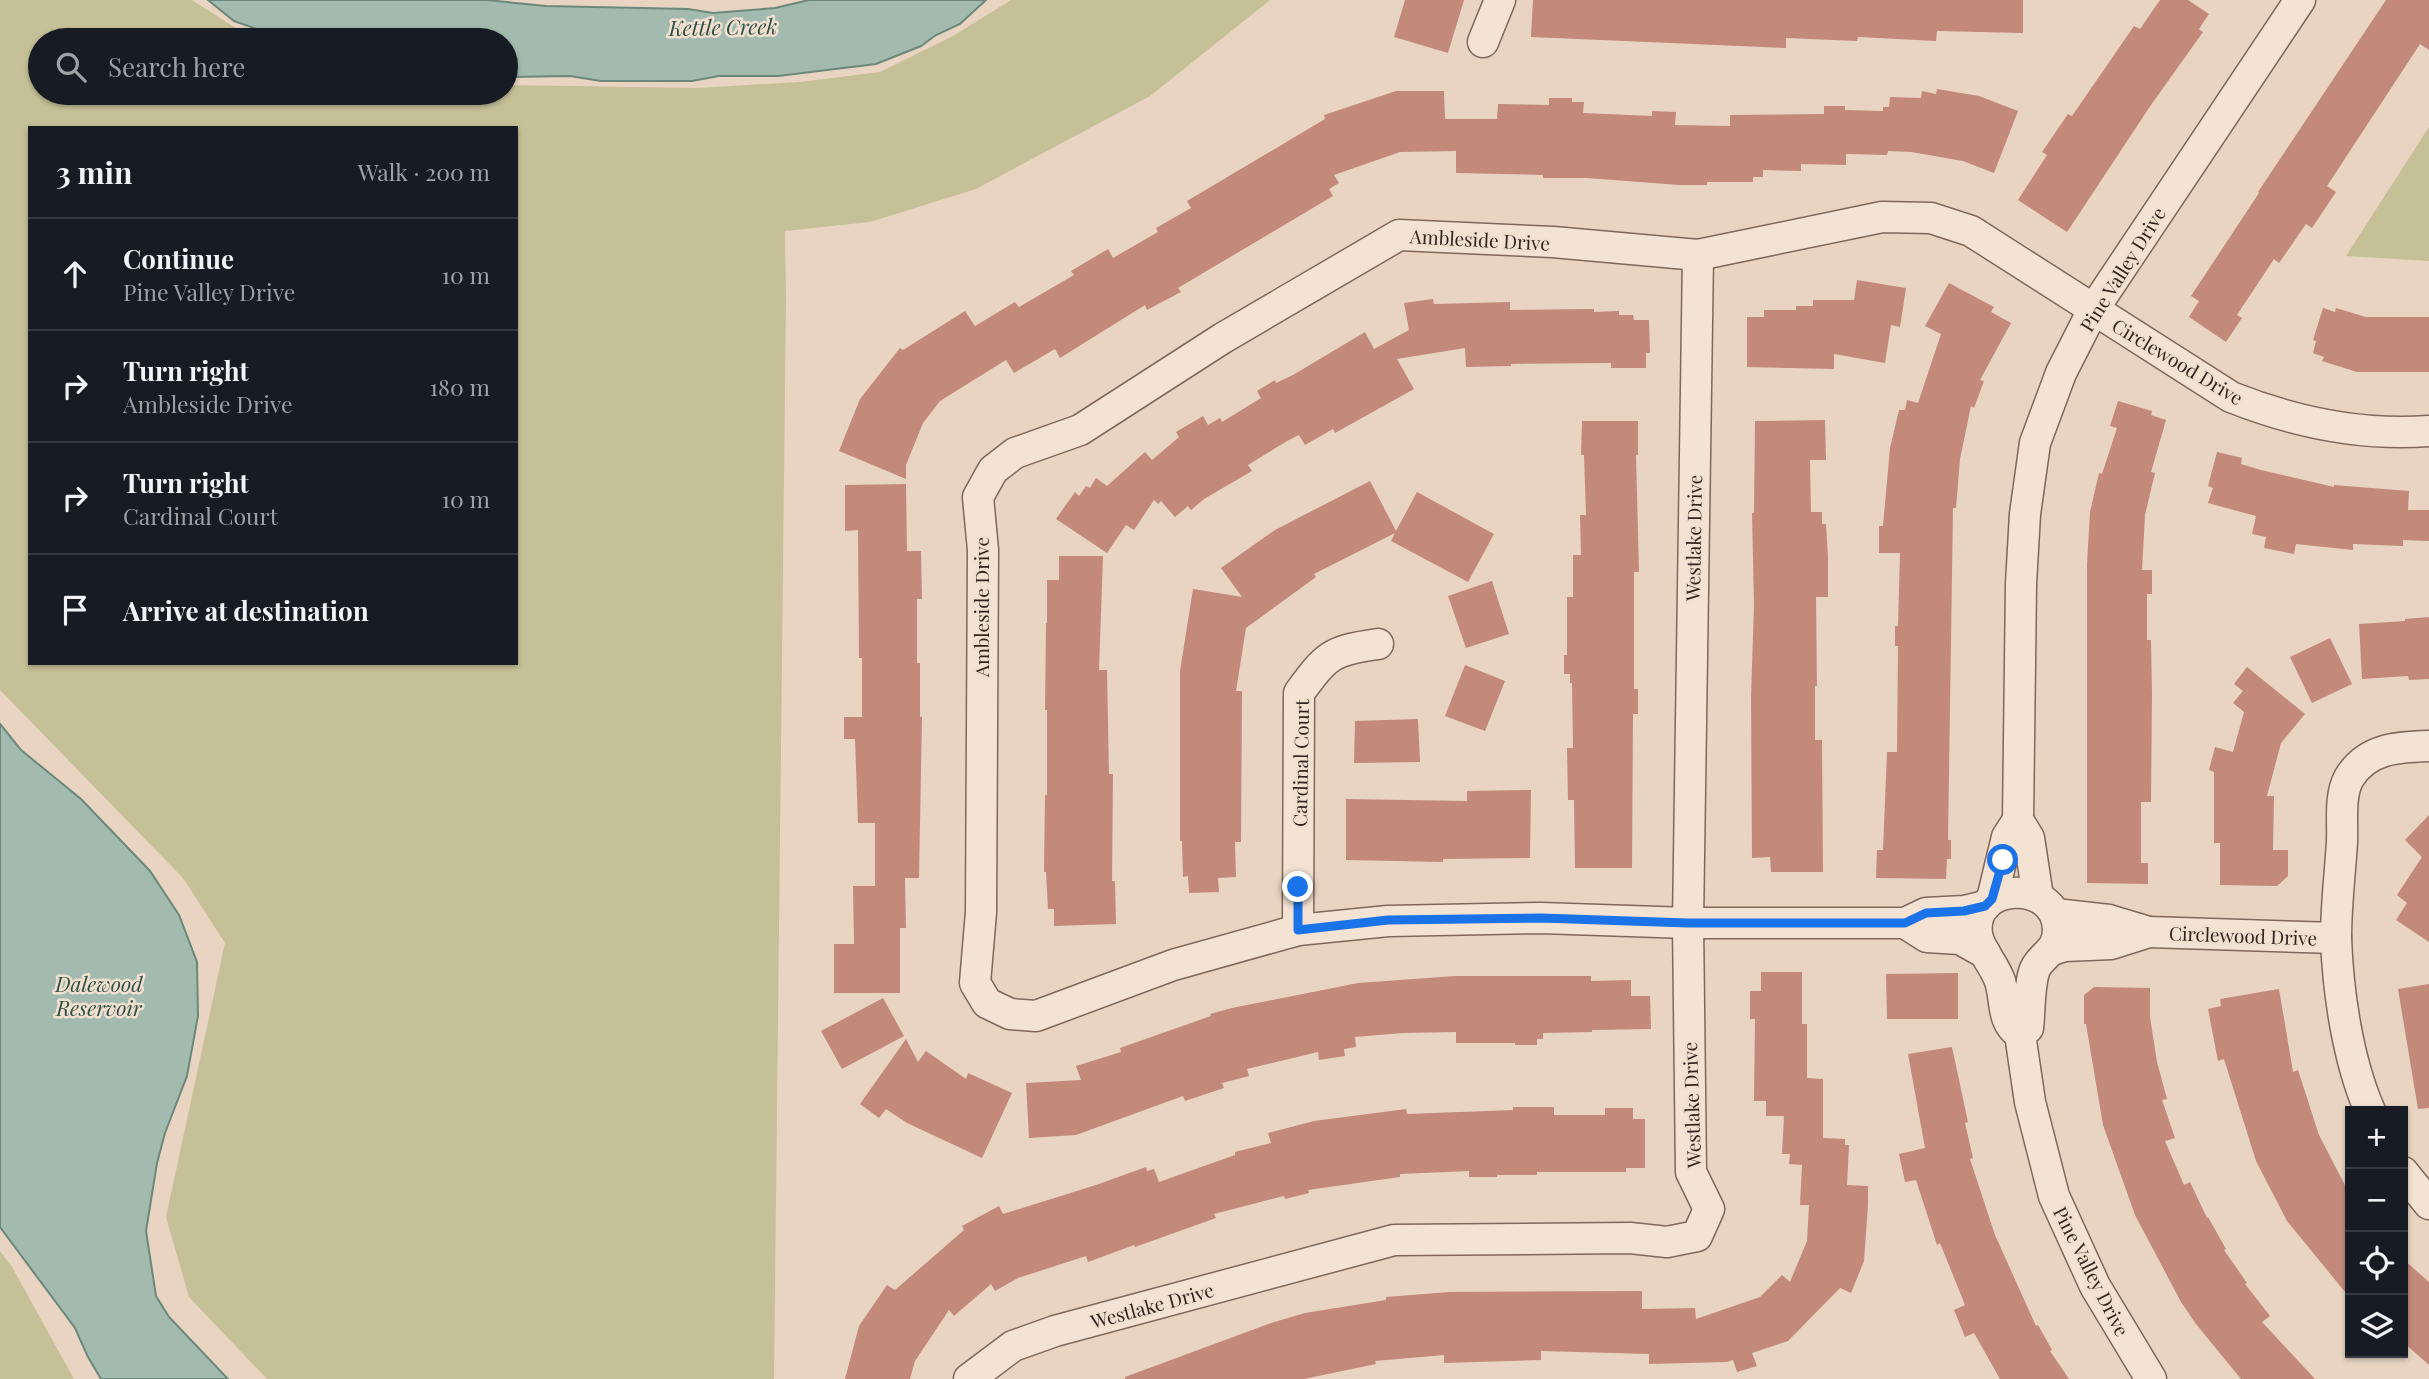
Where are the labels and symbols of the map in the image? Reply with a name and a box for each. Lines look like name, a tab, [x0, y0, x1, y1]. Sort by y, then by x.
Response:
water label: Kettle Creek	[668, 11, 778, 41]
street label: Pine Valley Drive	[2073, 202, 2171, 336]
street label: Ambleside Drive	[1408, 222, 1551, 256]
street label: Circlewood Drive	[2108, 312, 2248, 410]
street label: Westlake Drive	[1679, 475, 1707, 602]
street label: Ambleside Drive	[968, 537, 994, 678]
street label: Cardinal Court	[1286, 699, 1314, 827]
route start	[1987, 844, 2018, 875]
route end	[1282, 871, 1313, 902]
street label: Circlewood Drive	[2168, 919, 2318, 951]
water label: Dalewood Reservoir	[54, 969, 143, 1021]
street label: Westlake Drive	[1676, 1041, 1706, 1170]
street label: Pine Valley Drive	[2048, 1202, 2136, 1340]
street label: Westlake Drive	[1087, 1276, 1216, 1334]

